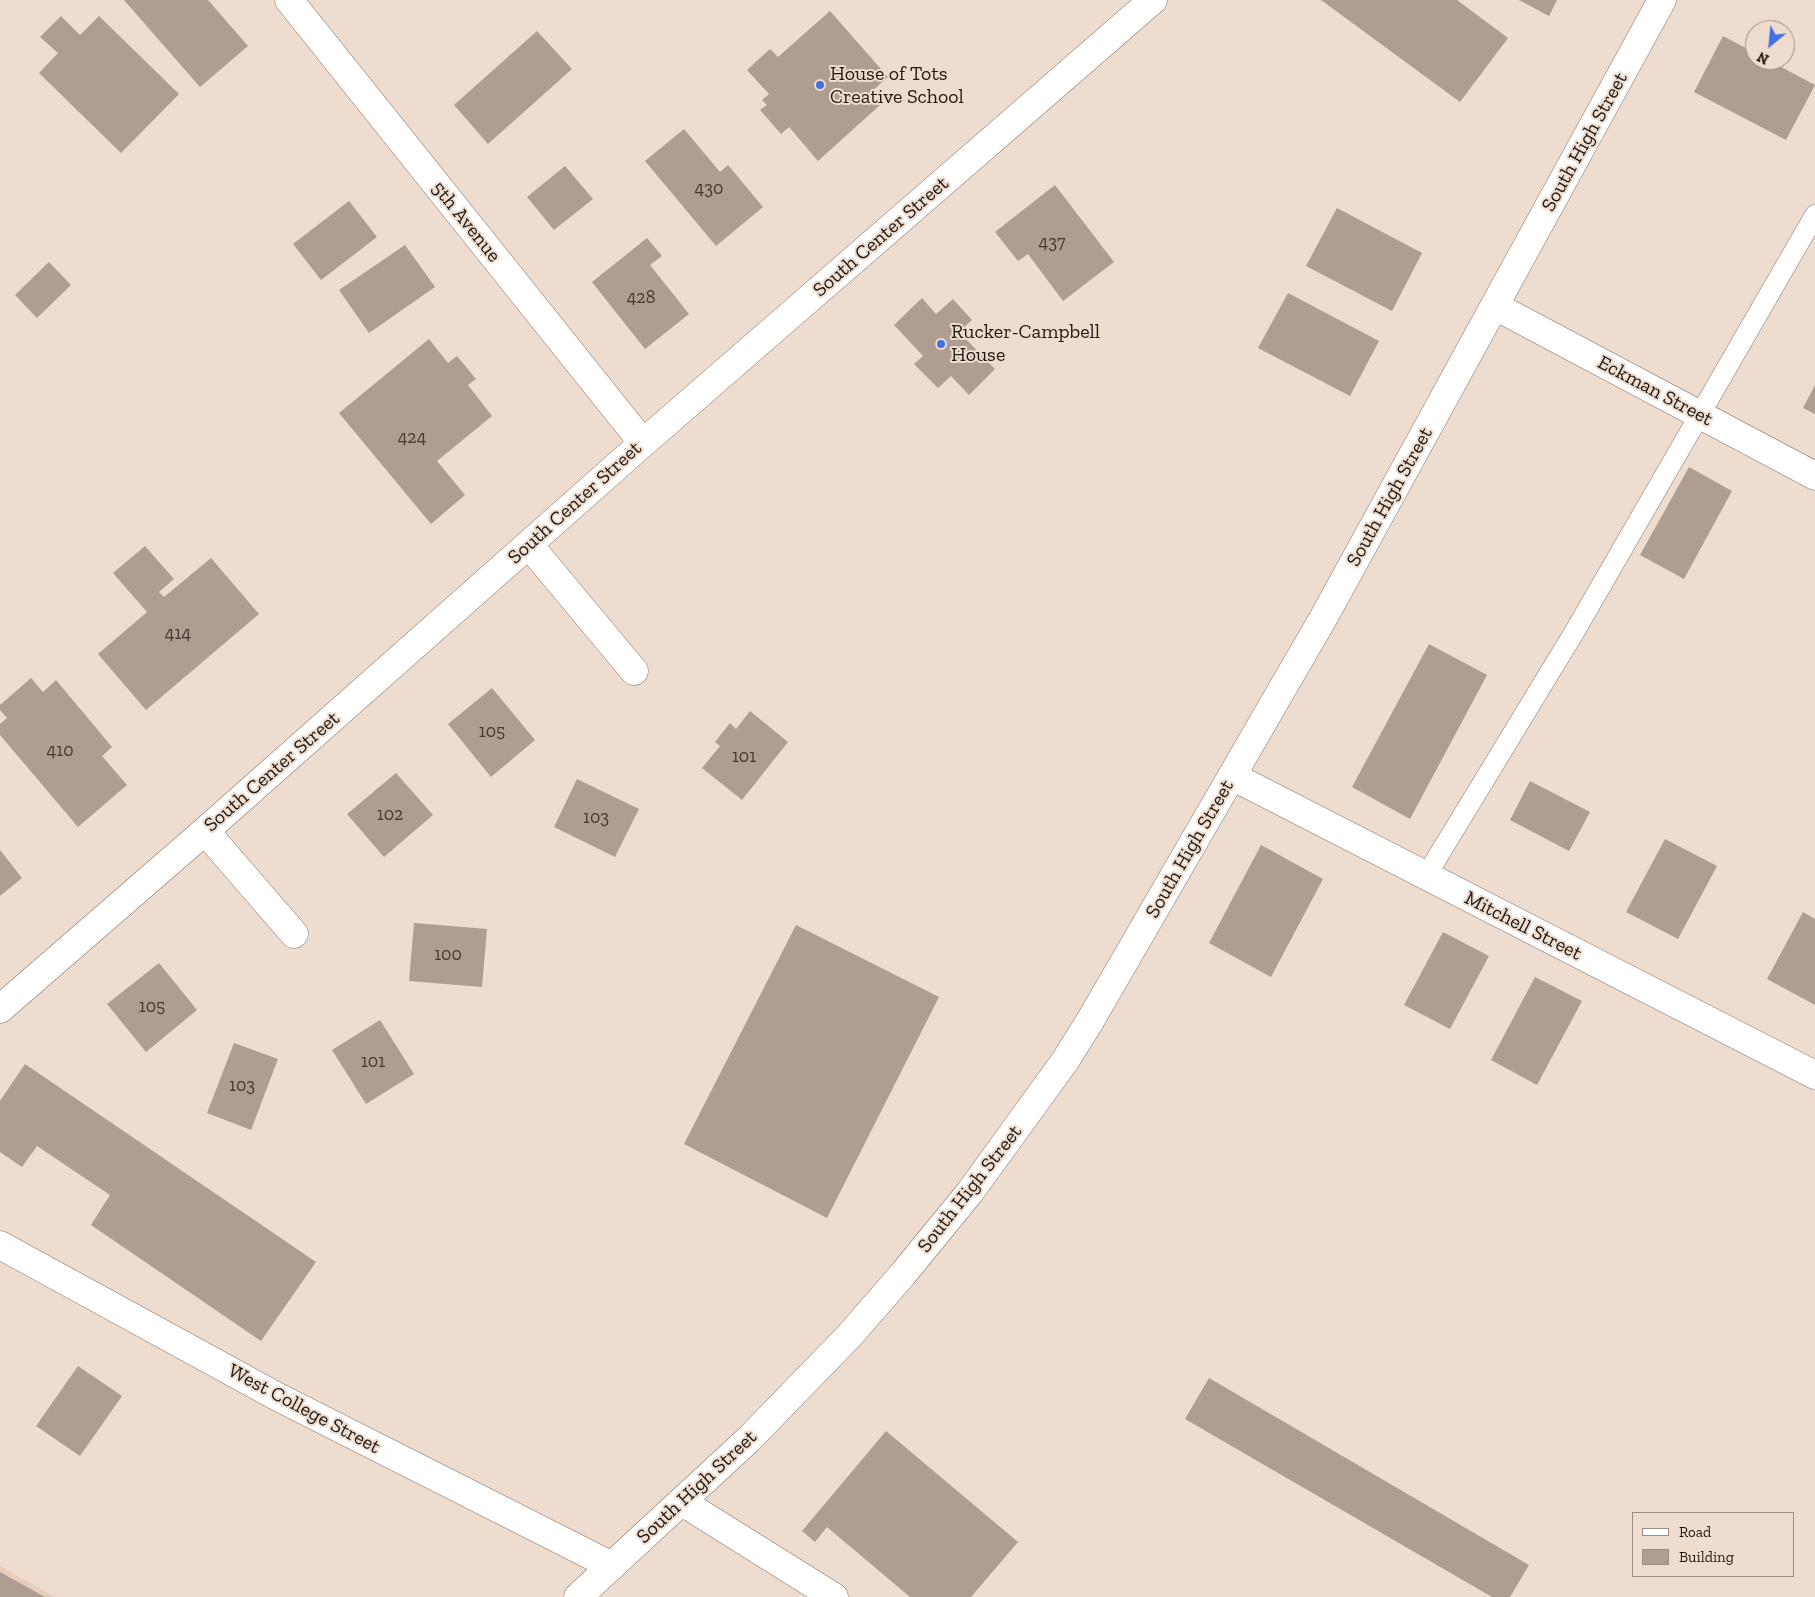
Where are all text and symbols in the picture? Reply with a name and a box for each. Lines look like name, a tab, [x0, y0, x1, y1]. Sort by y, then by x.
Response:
north arrow	[1745, 20, 1795, 70]
text: N	[1755, 48, 1772, 68]
place label: House of Tots Creative School	[830, 62, 964, 109]
street label: South High Street	[1537, 68, 1633, 216]
marker: House of Tots Creative School	[814, 79, 826, 91]
street label: South Center Street	[808, 172, 954, 302]
street label: 5th Avenue	[426, 177, 506, 267]
house number: 430	[695, 178, 723, 200]
house number: 437	[1039, 232, 1065, 254]
house number: 428	[627, 287, 655, 309]
place label: Rucker-Campbell House	[951, 320, 1100, 367]
marker: Rucker-Campbell House	[935, 338, 947, 350]
street label: Eckman Street	[1593, 351, 1717, 431]
street label: South High Street	[1342, 423, 1438, 571]
house number: 424	[398, 427, 426, 449]
street label: South Center Street	[503, 437, 647, 569]
house number: 414	[165, 623, 191, 645]
street label: South Center Street	[199, 707, 345, 837]
house number: 105	[479, 721, 505, 743]
house number: 410	[47, 740, 73, 762]
house number: 101	[732, 746, 756, 768]
street label: South High Street	[1141, 776, 1239, 922]
house number: 102	[377, 804, 403, 826]
house number: 103	[583, 807, 609, 829]
street label: Mitchell Street	[1460, 886, 1586, 966]
house number: 100	[434, 944, 462, 966]
house number: 105	[139, 996, 165, 1018]
house number: 101	[361, 1051, 385, 1073]
house number: 103	[229, 1075, 255, 1097]
street label: South High Street	[913, 1120, 1027, 1258]
street label: West College Street	[224, 1359, 384, 1459]
street label: South High Street	[632, 1425, 762, 1549]
legend	[1632, 1512, 1795, 1577]
text: Road	[1679, 1523, 1711, 1541]
text: Building	[1679, 1548, 1734, 1566]

